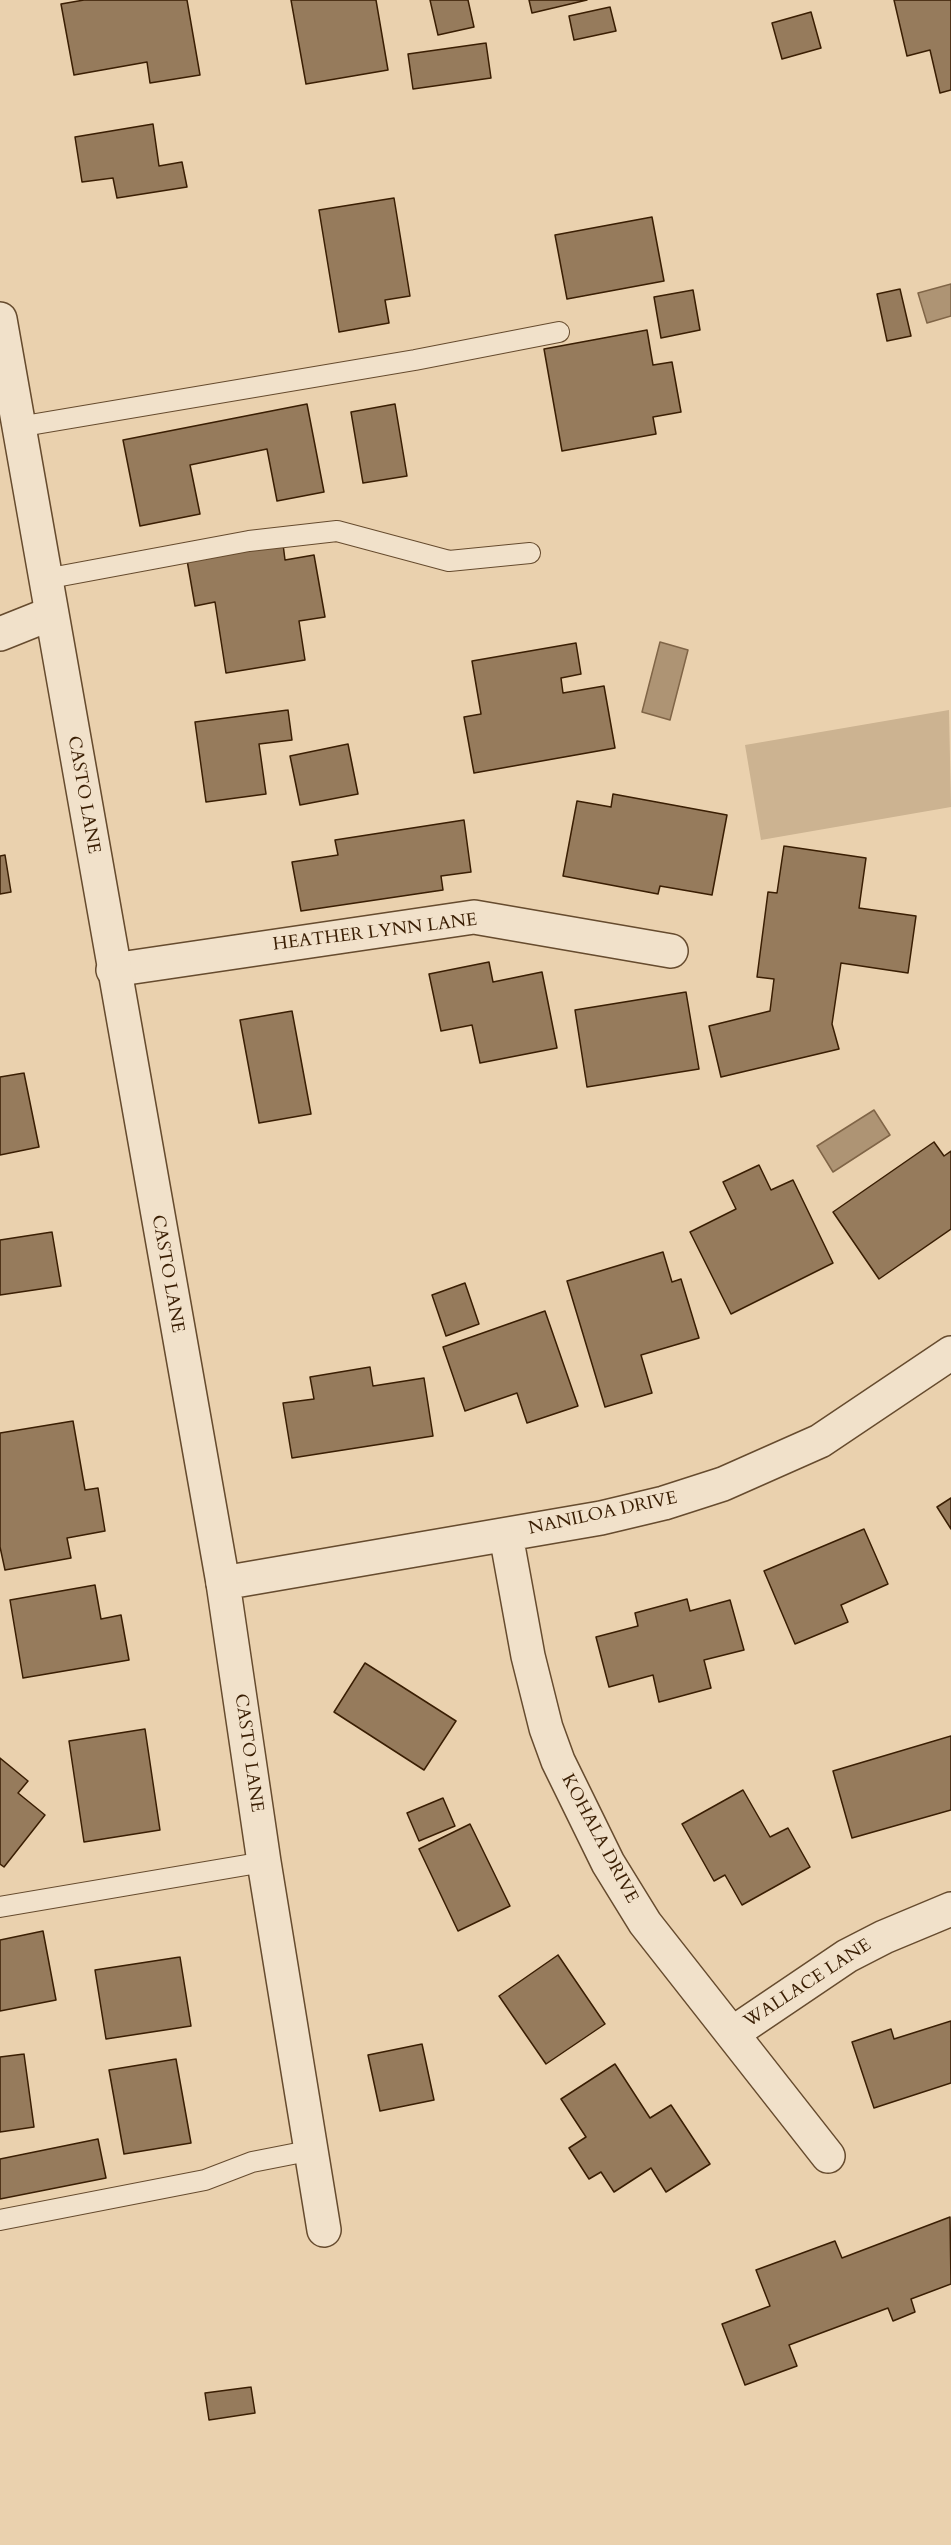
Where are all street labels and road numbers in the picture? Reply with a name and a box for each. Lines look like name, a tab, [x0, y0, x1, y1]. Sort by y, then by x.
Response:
street label: CASTO LANE	[62, 734, 104, 856]
street label: HEATHER LYNN LANE	[272, 910, 478, 956]
street label: CASTO LANE	[146, 1213, 188, 1335]
street label: NANILOA DRIVE	[527, 1488, 679, 1540]
street label: CASTO LANE	[229, 1692, 267, 1814]
street label: KOHALA DRIVE	[556, 1771, 642, 1907]
street label: WALLACE LANE	[740, 1935, 876, 2033]

